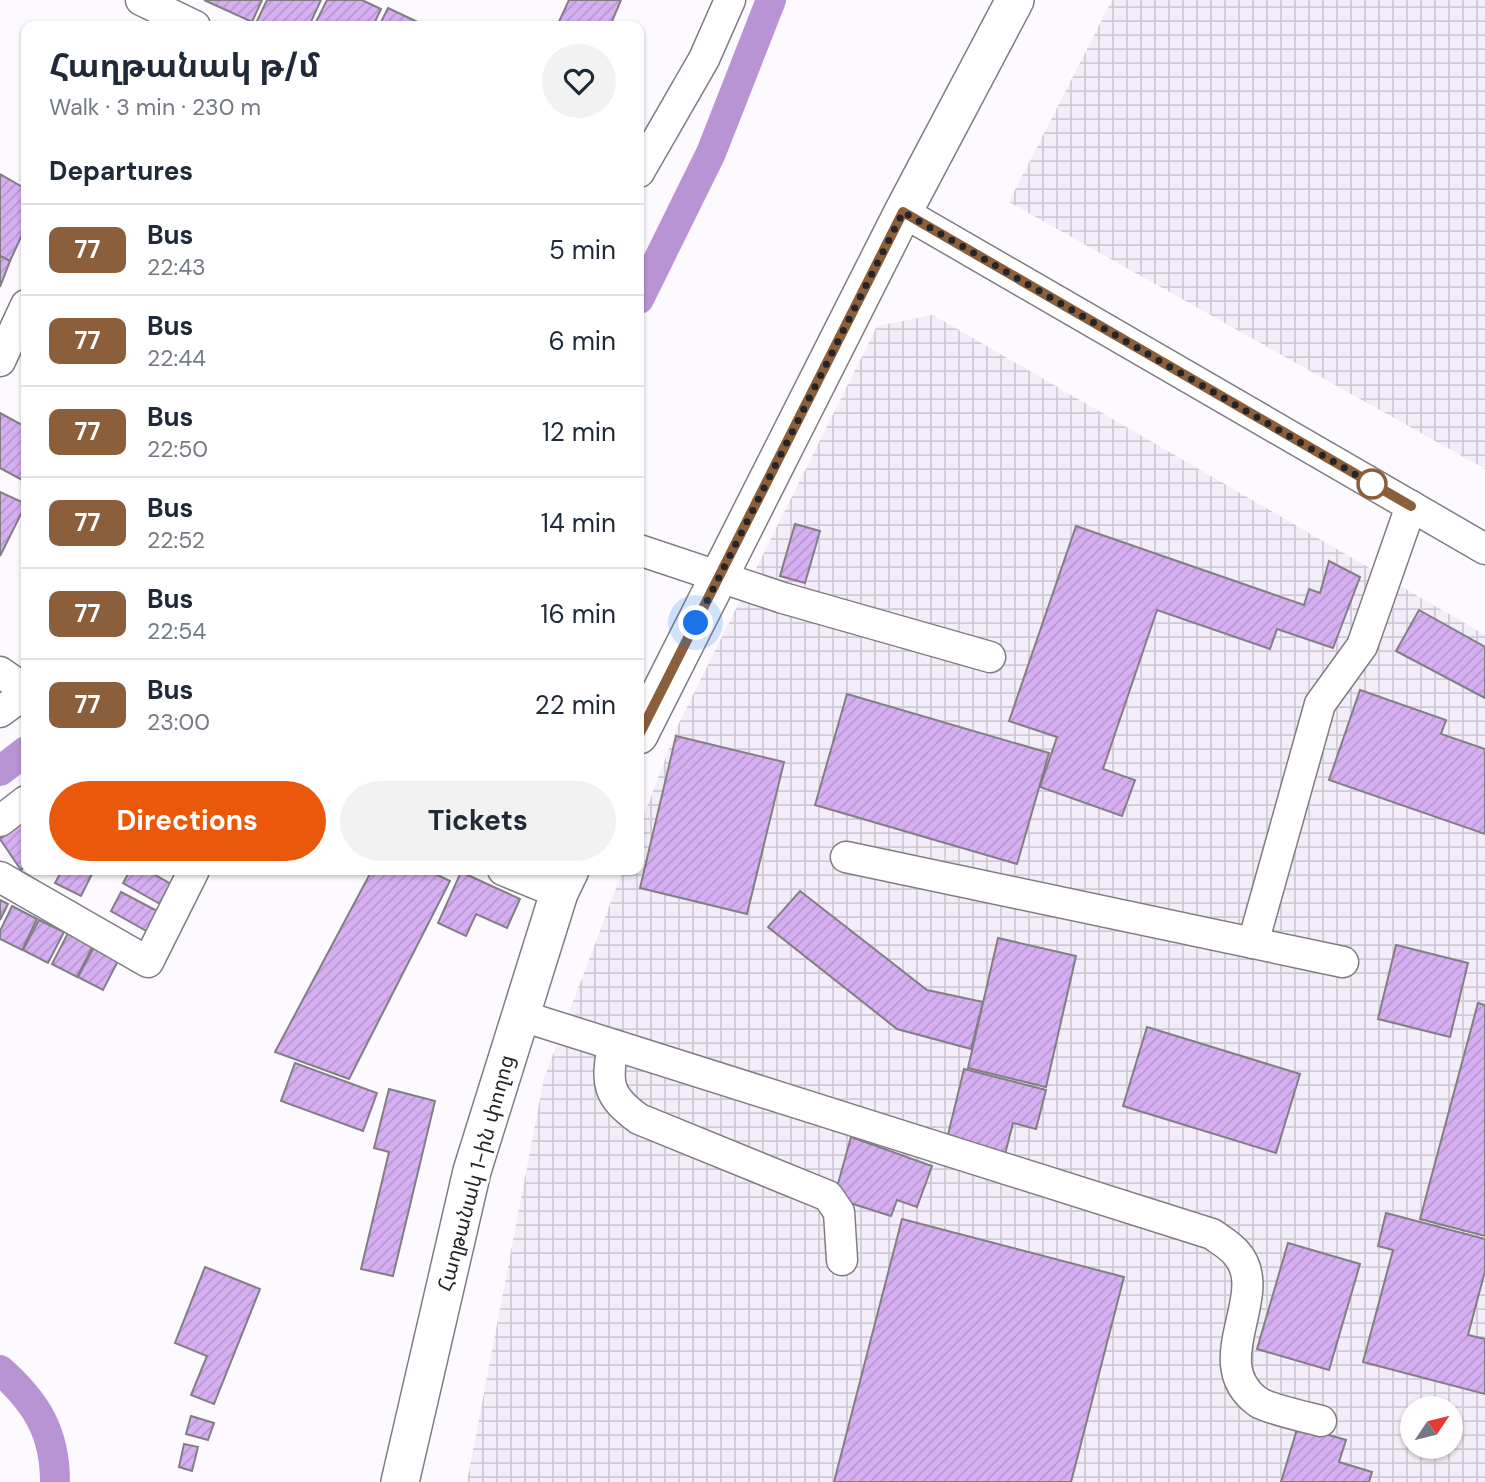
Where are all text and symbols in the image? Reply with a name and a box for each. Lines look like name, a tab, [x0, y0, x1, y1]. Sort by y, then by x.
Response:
text: Հաղթանակ թ/մ	[49, 44, 320, 87]
button: heart	[542, 44, 616, 118]
text: Walk · 3 min · 230 m	[49, 92, 261, 122]
text: Departures	[49, 154, 193, 188]
text: Bus	[147, 218, 193, 252]
text: 5 min	[549, 233, 616, 267]
text: 77	[75, 234, 100, 265]
text: 22:43	[147, 252, 206, 282]
text: Bus	[147, 309, 193, 343]
text: 6 min	[548, 324, 616, 358]
text: 77	[75, 325, 100, 356]
text: 22:44	[147, 343, 206, 373]
text: Bus	[147, 400, 193, 434]
text: 12 min	[542, 415, 616, 449]
text: 77	[75, 416, 100, 447]
text: 22:50	[147, 434, 208, 464]
unlabelled marker	[1357, 469, 1387, 499]
text: Bus	[147, 491, 193, 525]
text: 14 min	[541, 506, 616, 540]
text: 77	[75, 507, 100, 538]
text: 22:52	[147, 525, 205, 555]
text: Bus	[147, 582, 193, 616]
text: 16 min	[540, 597, 616, 631]
text: 77	[75, 598, 100, 629]
your location	[678, 605, 713, 640]
text: 22:54	[147, 616, 206, 646]
text: Bus	[147, 673, 193, 707]
text: 22 min	[535, 688, 616, 722]
text: 77	[75, 689, 100, 720]
text: 23:00	[147, 707, 210, 737]
button: Directions	[49, 781, 326, 861]
button: Tickets	[340, 781, 616, 861]
street label: Հաղթանակ 1-ին փողոց	[431, 1052, 521, 1294]
north arrow	[1400, 1396, 1463, 1460]
map controls	[1400, 1396, 1463, 1459]

